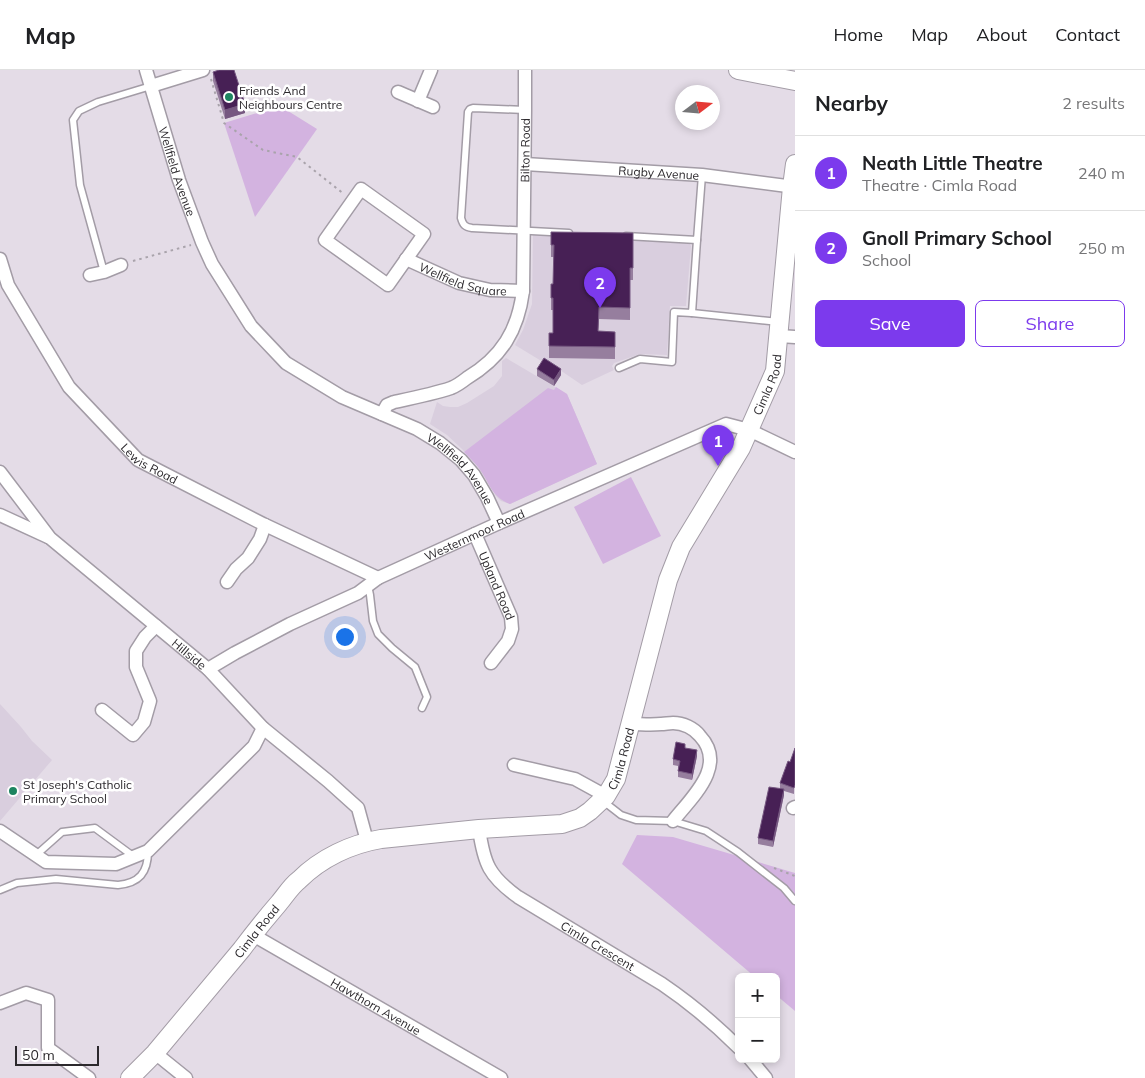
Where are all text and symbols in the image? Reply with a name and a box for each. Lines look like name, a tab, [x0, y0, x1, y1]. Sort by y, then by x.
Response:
text: Map	[25, 20, 76, 50]
text: Home	[833, 23, 883, 46]
text: Map	[911, 23, 948, 46]
text: About	[976, 23, 1027, 46]
text: Contact	[1055, 23, 1120, 46]
place label: Friends And Neighbours Centre	[239, 83, 342, 112]
north arrow	[675, 85, 720, 130]
text: Nearby	[815, 90, 888, 116]
marker: Friends And Neighbours Centre	[223, 91, 235, 103]
text: 2 results	[1062, 93, 1125, 113]
street label: Bilton Road	[517, 118, 532, 183]
street label: Wellfield Avenue	[156, 125, 199, 218]
text: Neath Little Theatre	[862, 151, 1043, 175]
street label: Rugby Avenue	[618, 162, 700, 182]
text: 1	[826, 163, 836, 183]
text: 240 m	[1078, 163, 1125, 183]
text: Theatre · Cimla Road	[862, 175, 1017, 195]
text: Gnoll Primary School	[862, 226, 1052, 250]
text: 2	[826, 238, 836, 258]
text: 250 m	[1078, 238, 1125, 258]
text: School	[862, 250, 911, 270]
street label: Wellfield Square	[417, 259, 507, 298]
pin: 2	[584, 267, 616, 308]
button: Save	[815, 300, 965, 347]
button: Share	[975, 300, 1125, 347]
street label: Cimla Road	[749, 353, 784, 417]
pin: 1	[702, 425, 734, 466]
street label: Wellfield Avenue	[424, 429, 497, 506]
street label: Lewis Road	[118, 440, 180, 487]
street label: Westernmoor Road	[422, 505, 527, 564]
street label: Upland Road	[476, 549, 519, 622]
your location	[332, 624, 358, 650]
street label: Hillside	[169, 635, 210, 672]
street label: Cimla Road	[604, 726, 637, 793]
place label: St Joseph's Catholic Primary School	[23, 777, 132, 806]
marker: St Joseph's Catholic Primary School	[7, 785, 19, 797]
street label: Cimla Road	[230, 901, 282, 961]
street label: Cimla Crescent	[558, 917, 637, 973]
map controls	[735, 973, 780, 1063]
button: +	[735, 973, 780, 1018]
street label: Hawthorn Avenue	[328, 974, 424, 1038]
button: −	[735, 1018, 780, 1063]
scale bar	[15, 1043, 99, 1066]
text: 50 m	[22, 1046, 55, 1064]

